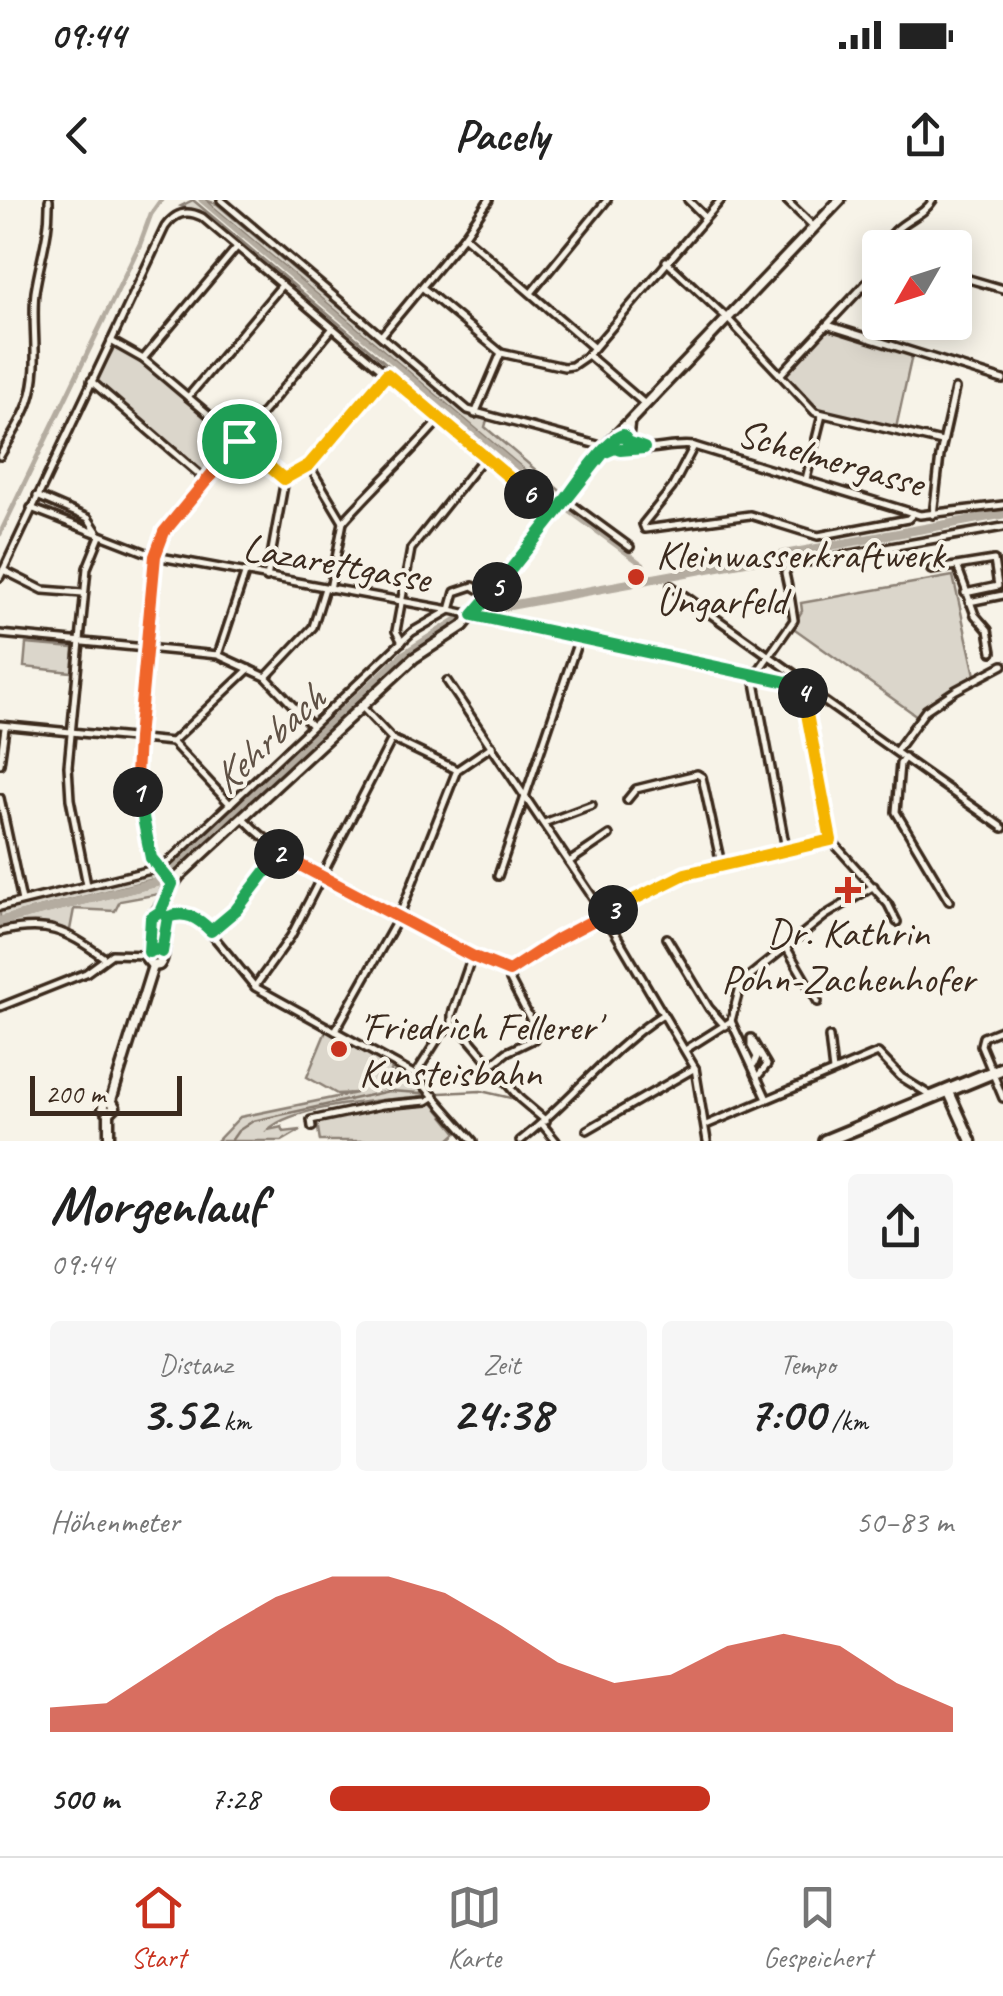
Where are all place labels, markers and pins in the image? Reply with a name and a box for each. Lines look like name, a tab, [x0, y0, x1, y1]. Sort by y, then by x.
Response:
pin	[197, 399, 282, 484]
pin: 6	[504, 469, 554, 519]
place label: Kleinwasserkraftwerk Ungarfeld	[656, 530, 947, 626]
pin: 5	[472, 562, 522, 612]
marker: Kleinwasserkraftwerk Ungarfeld	[625, 566, 647, 588]
pin: 4	[778, 668, 828, 718]
pin: 1	[113, 767, 163, 817]
pin: 2	[254, 829, 304, 879]
marker: Dr. Kathrin Pohn-Zachenhofer	[835, 877, 861, 903]
pin: 3	[588, 885, 638, 935]
place label: Dr. Kathrin Pohn-Zachenhofer	[721, 908, 978, 1004]
place label: 'Friedrich Fellerer' Kunsteisbahn	[359, 1002, 607, 1098]
marker: 'Friedrich Fellerer' Kunsteisbahn	[328, 1038, 350, 1060]

